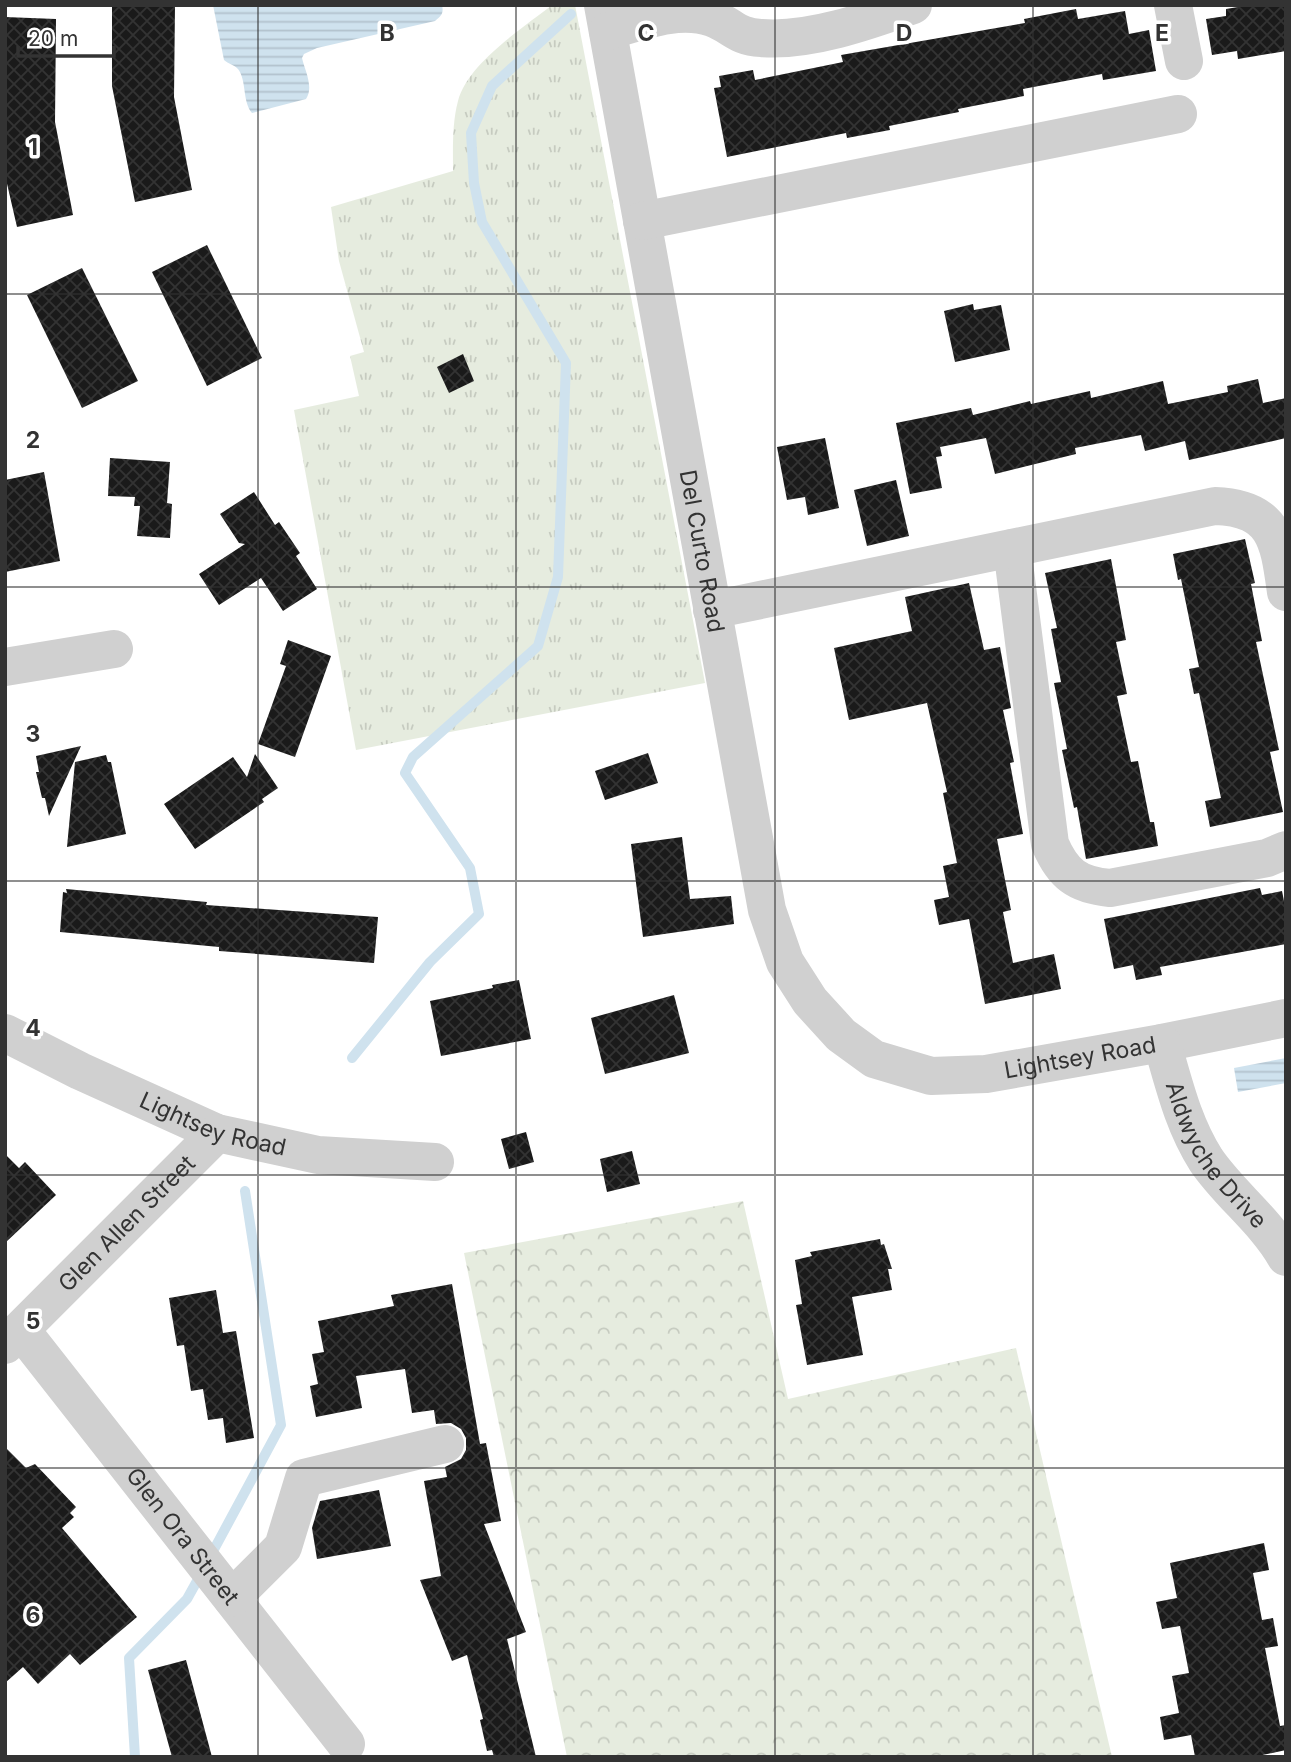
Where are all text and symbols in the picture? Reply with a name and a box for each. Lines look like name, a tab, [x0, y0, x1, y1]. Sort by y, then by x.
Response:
scale bar	[18, 14, 114, 58]
text: B	[379, 19, 395, 47]
text: C	[637, 19, 655, 47]
text: D	[896, 19, 912, 47]
text: E	[1155, 19, 1169, 47]
text: 20 m	[28, 26, 78, 51]
text: 1	[28, 133, 38, 161]
text: 2	[26, 426, 40, 454]
street label: Del Curto Road	[674, 468, 730, 635]
text: 3	[26, 720, 40, 748]
text: 4	[25, 1014, 41, 1042]
street label: Lightsey Road	[1002, 1030, 1158, 1085]
street label: Aldwyche Drive	[1160, 1078, 1273, 1234]
street label: Lightsey Road	[135, 1086, 289, 1162]
street label: Glen Allen Street	[52, 1149, 201, 1298]
text: 5	[26, 1307, 40, 1335]
street label: Glen Ora Street	[120, 1462, 246, 1611]
text: 6	[26, 1601, 40, 1629]

